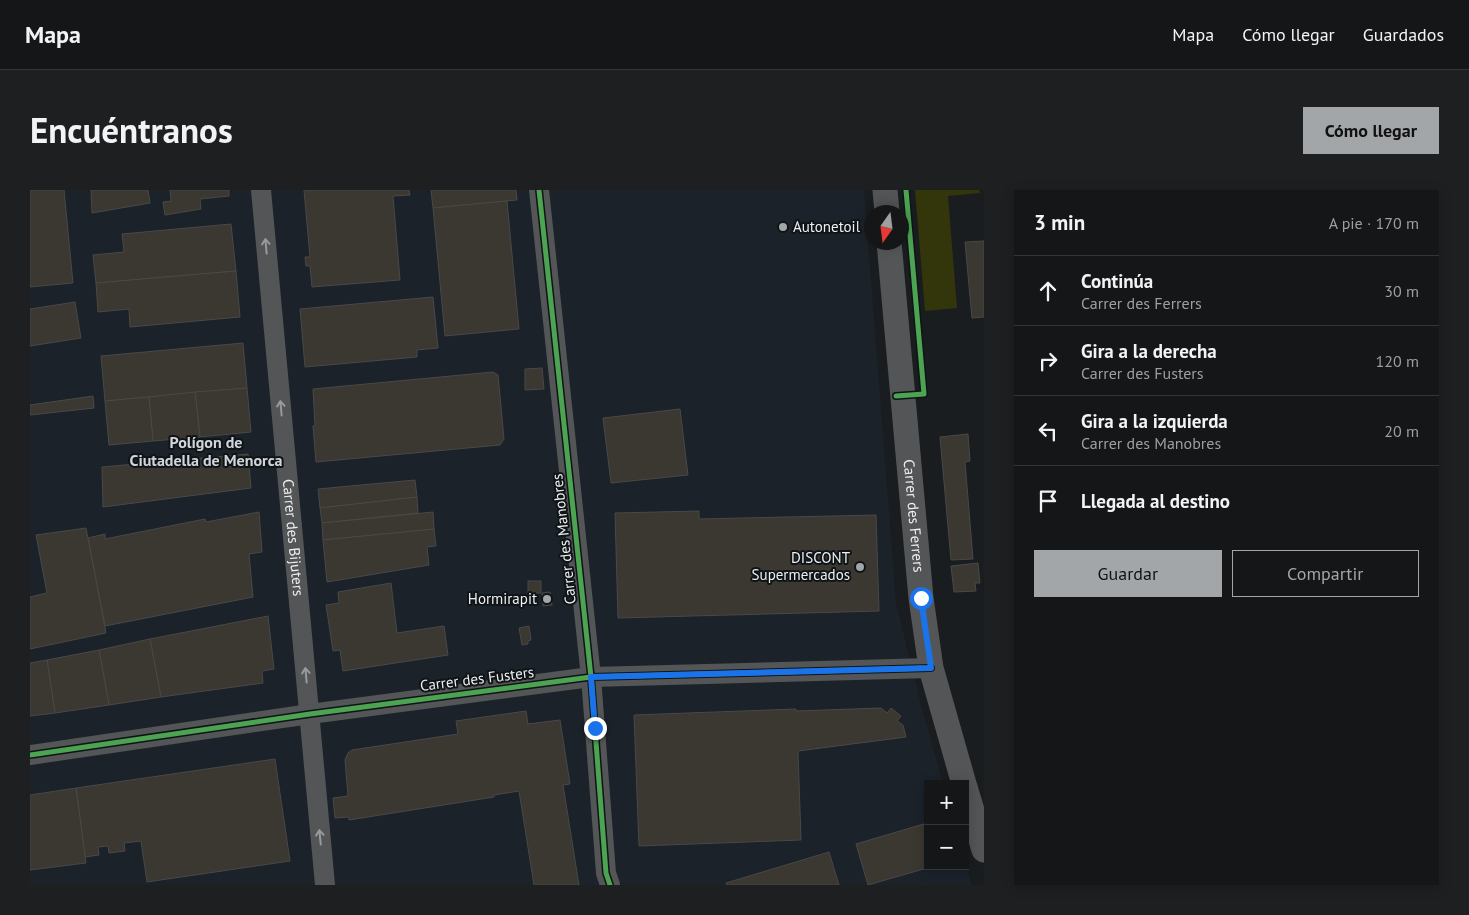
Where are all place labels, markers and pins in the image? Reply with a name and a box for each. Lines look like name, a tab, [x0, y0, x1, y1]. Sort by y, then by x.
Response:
place label: Autonetoil	[793, 217, 861, 236]
marker: Autonetoil	[777, 221, 789, 233]
place label: DISCONT Supermercados	[752, 548, 851, 584]
marker: DISCONT Supermercados	[854, 561, 866, 573]
place label: Hormirapit	[468, 589, 537, 608]
marker: Hormirapit	[541, 593, 553, 605]

